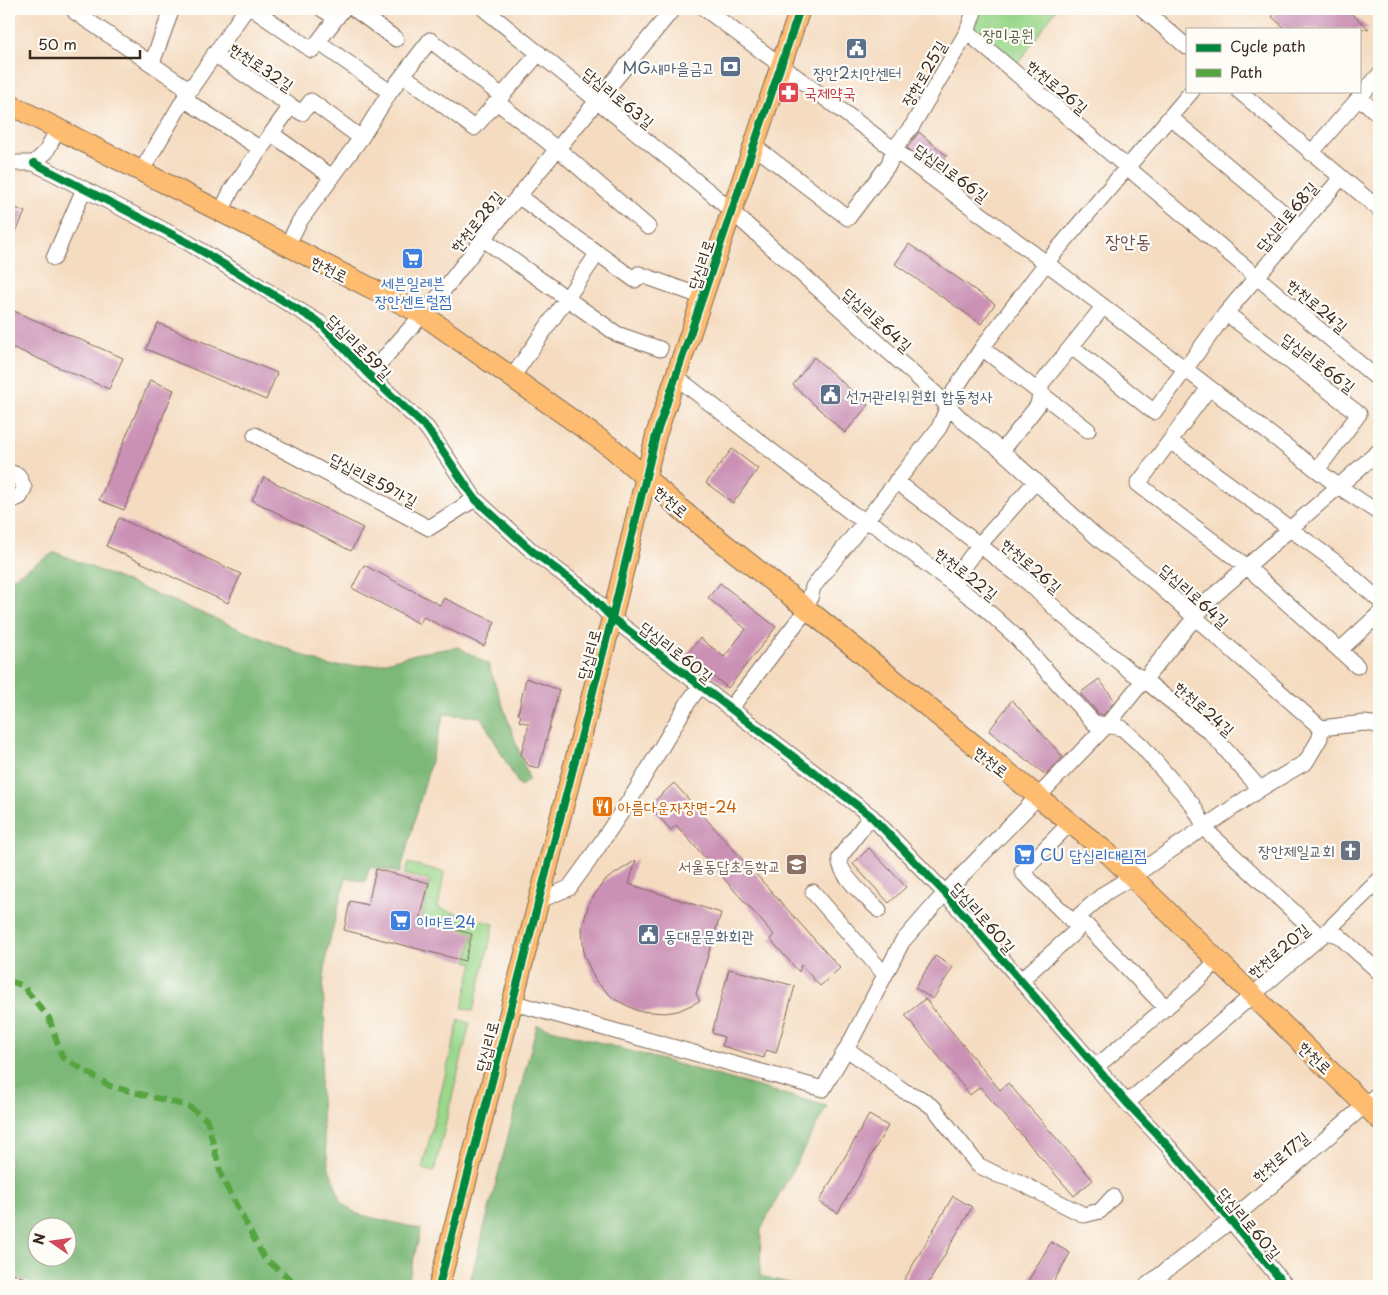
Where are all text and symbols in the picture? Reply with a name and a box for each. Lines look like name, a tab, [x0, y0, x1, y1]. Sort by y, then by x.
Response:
park label: 장미공원	[982, 22, 1034, 46]
scale bar	[30, 28, 140, 60]
legend	[1186, 28, 1360, 92]
text: 50 m	[38, 32, 77, 55]
text: Cycle path	[1230, 34, 1306, 57]
street label: 장한로25길	[894, 35, 952, 111]
street label: 한천로32길	[225, 36, 299, 96]
public building icon: 장안2치안센터	[845, 36, 869, 60]
street label: 한천로26길	[1022, 53, 1094, 119]
place label: MG새마을금고	[622, 55, 715, 79]
bank icon: MG새마을금고	[719, 55, 743, 79]
place label: 장안2치안센터	[813, 60, 901, 84]
text: Path	[1230, 60, 1262, 83]
street label: 답십리로63길	[578, 61, 660, 133]
pharmacy icon: 국제약국	[776, 80, 800, 104]
place label: 국제약국	[804, 80, 856, 104]
street label: 답십리로66길	[910, 137, 994, 207]
street label: 답십리로68길	[1249, 175, 1323, 256]
street label: 한천로28길	[444, 185, 508, 257]
district label: 장안동	[1105, 226, 1151, 254]
street label: 답십리로	[681, 236, 719, 292]
supermarket icon: 세븐일레븐 장안센트럴점	[401, 246, 425, 270]
street label: 한천로	[307, 249, 353, 287]
place label: 세븐일레븐 장안센트럴점	[374, 270, 452, 312]
street label: 한천로24길	[1282, 272, 1354, 338]
street label: 답십리로64길	[838, 281, 918, 357]
street label: 답십리로59길	[322, 308, 398, 384]
street label: 답십리로66길	[1277, 326, 1361, 398]
public building icon: 선거관리위원회 합동청사	[818, 383, 842, 407]
place label: 선거관리위원회 합동청사	[846, 383, 993, 407]
street label: 답십리로59가길	[326, 446, 422, 512]
street label: 한천로	[650, 479, 694, 523]
street label: 한천로26길	[996, 532, 1068, 598]
street label: 한천로22길	[930, 541, 1004, 605]
street label: 답십리로64길	[1155, 557, 1235, 633]
street label: 답십리로60길	[635, 615, 719, 687]
street label: 답십리로	[570, 626, 606, 682]
street label: 한천로24길	[1170, 675, 1241, 741]
street label: 한천로	[969, 740, 1015, 782]
restaurant icon: 아름다운자장면-24	[590, 794, 614, 818]
place label: 아름다운자장면-24	[618, 794, 737, 818]
place label: 장안제일교회	[1258, 838, 1335, 862]
church icon: 장안제일교회	[1339, 838, 1363, 862]
supermarket icon: CU 답십리대림점	[1012, 842, 1036, 866]
place label: CU 답십리대림점	[1040, 842, 1147, 866]
place label: 서울동답초등학교	[678, 853, 781, 877]
school or university icon: 서울동답초등학교	[785, 853, 809, 877]
street label: 답십리로60길	[946, 876, 1022, 958]
supermarket icon: 이마트24	[388, 909, 412, 933]
place label: 이마트24	[416, 909, 476, 933]
street label: 한천로20길	[1242, 917, 1314, 983]
public building icon: 동대문문화회관	[636, 923, 660, 947]
place label: 동대문문화회관	[664, 923, 754, 947]
street label: 답십리로	[468, 1018, 504, 1074]
street label: 한천로	[1294, 1035, 1338, 1079]
street label: 한천로17길	[1246, 1125, 1314, 1187]
street label: 답십리로60길	[1213, 1182, 1287, 1264]
north arrow	[28, 1218, 78, 1268]
text: N	[27, 1231, 50, 1247]

